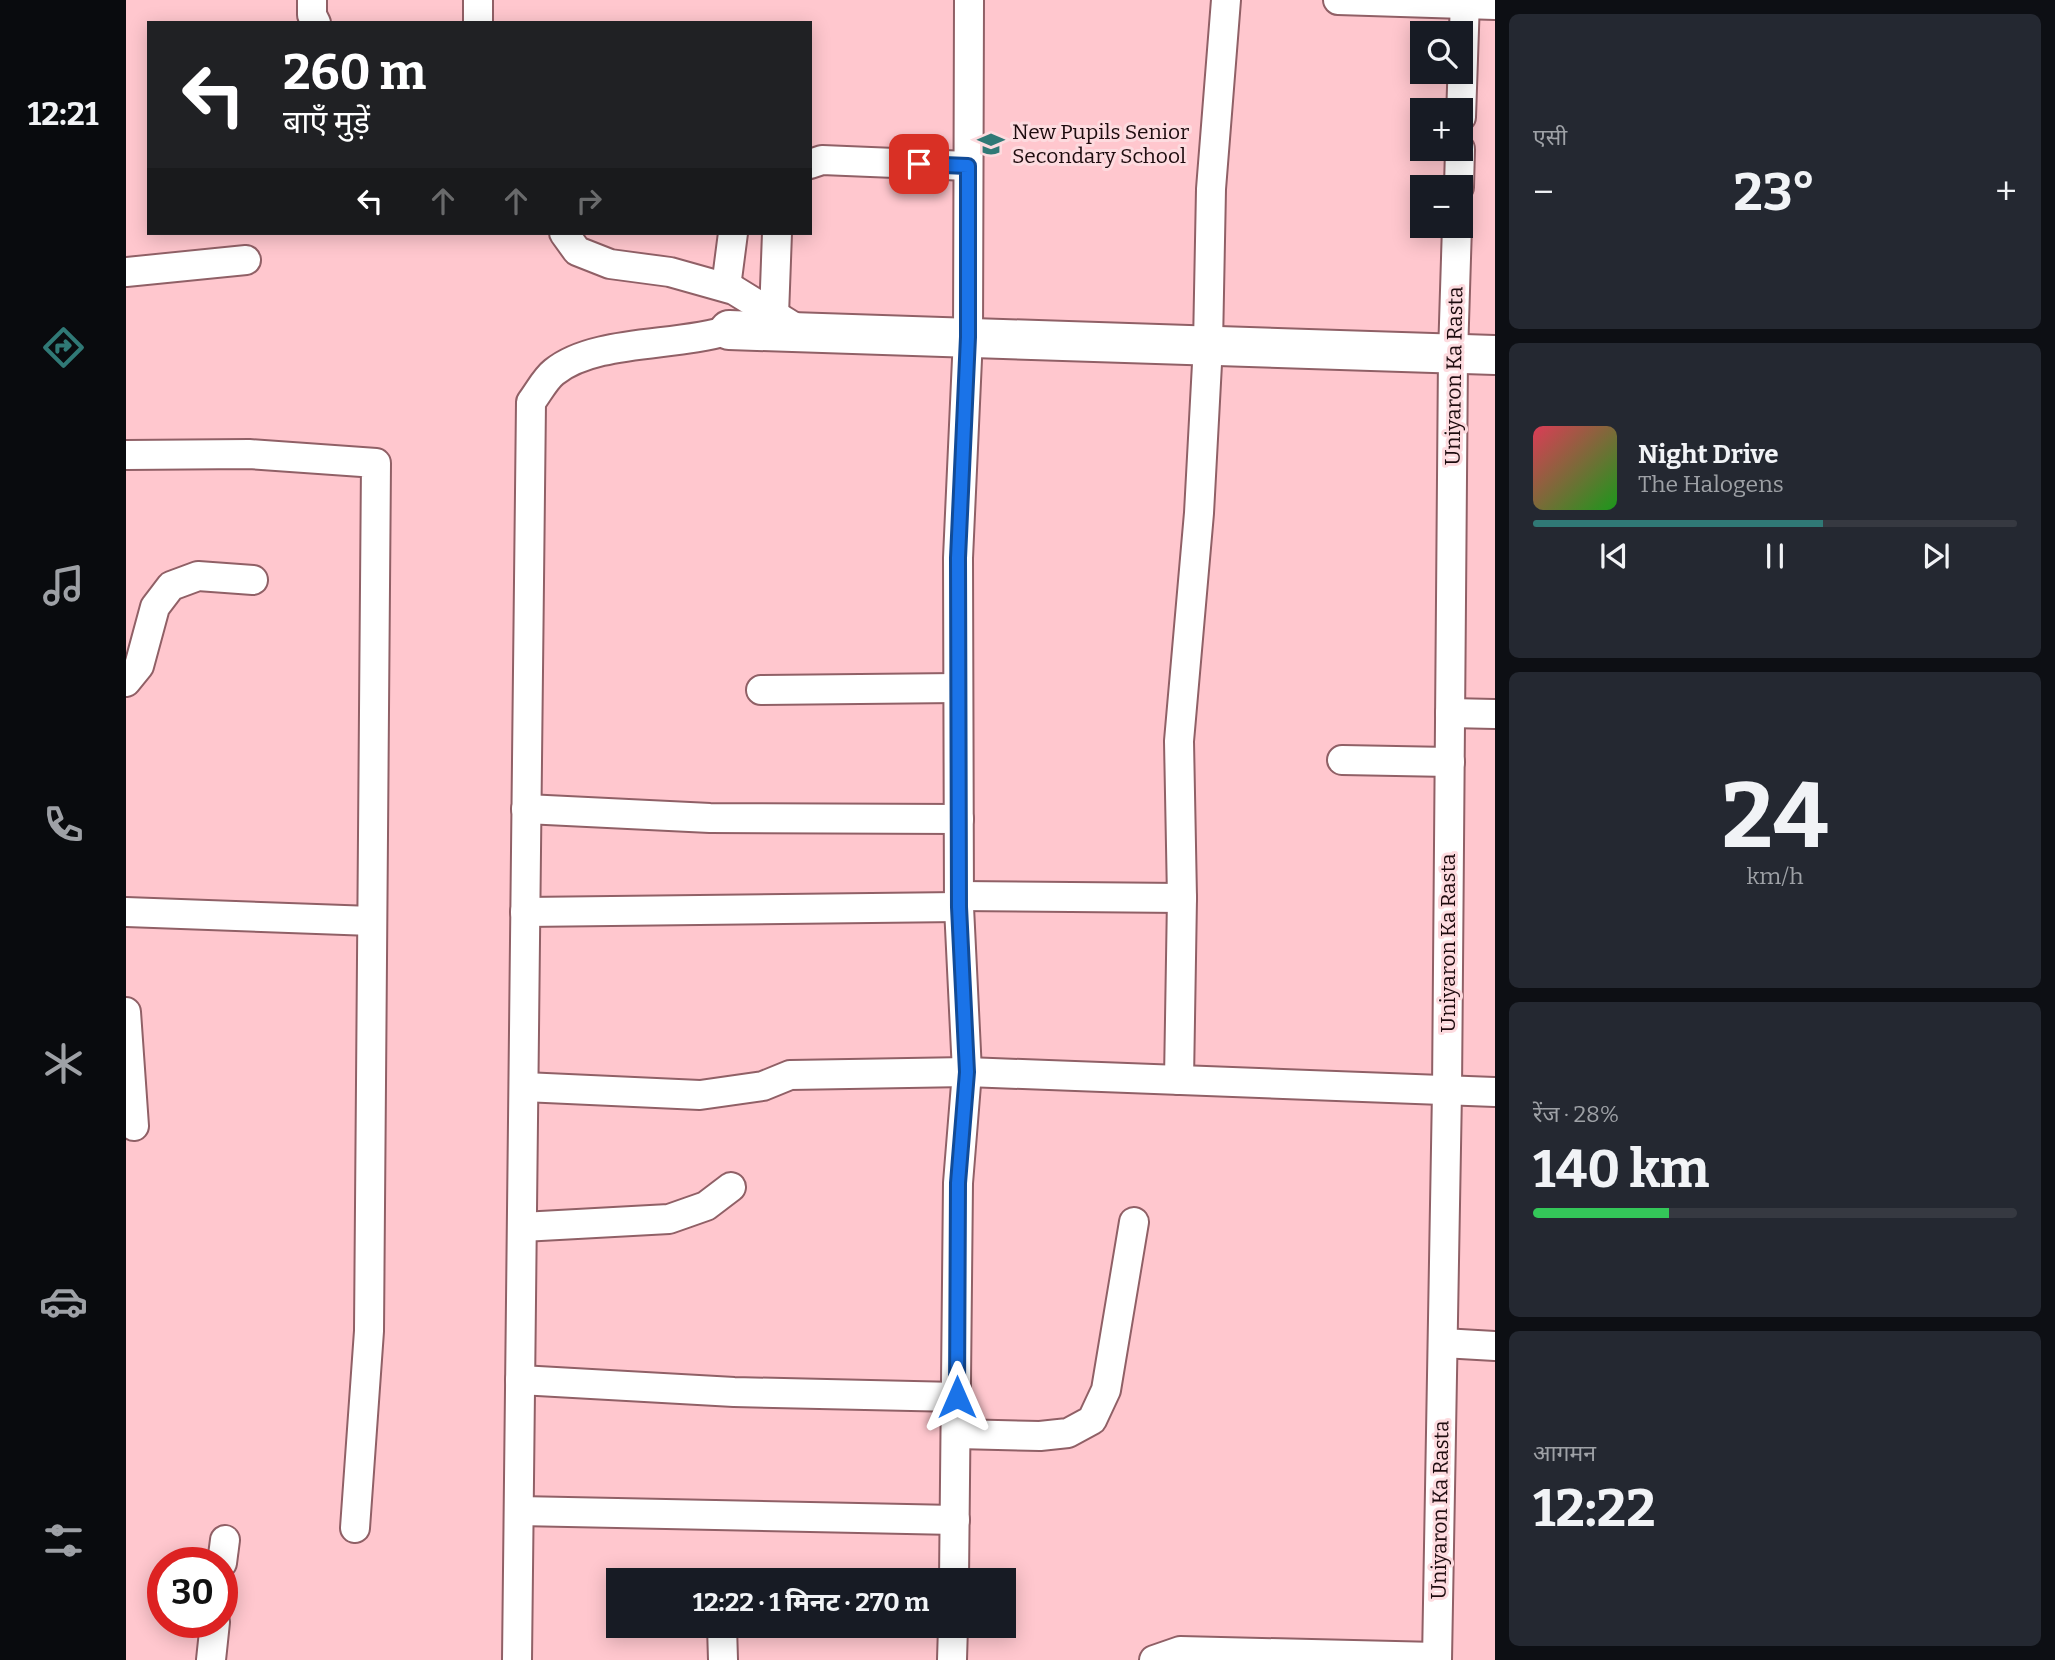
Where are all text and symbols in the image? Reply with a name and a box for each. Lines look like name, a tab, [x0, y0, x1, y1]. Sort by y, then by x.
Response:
map controls	[1410, 21, 1473, 238]
button: search	[1410, 21, 1473, 84]
text: 260 m	[283, 43, 426, 102]
icon: left	[168, 49, 259, 140]
text: 12:21	[27, 95, 99, 133]
button: +	[1410, 98, 1473, 161]
text: बाएँ मुड़ें	[283, 103, 370, 141]
place label: New Pupils Senior Secondary School	[1012, 119, 1189, 169]
text: एसी	[1533, 123, 1567, 151]
school or university icon: New Pupils Senior Secondary School	[976, 129, 1006, 159]
pin	[889, 134, 949, 194]
icon: arrive	[900, 145, 938, 183]
text: 23°	[1734, 161, 1816, 224]
text: −	[1533, 169, 1554, 215]
text: +	[1995, 169, 2017, 215]
button: −	[1410, 175, 1473, 238]
icon: left	[351, 182, 389, 220]
icon: ahead	[424, 182, 462, 220]
icon: ahead	[497, 182, 535, 220]
icon: right	[570, 182, 608, 220]
street label: Uniyaron Ka Rasta	[1439, 286, 1469, 466]
icon: directions	[39, 323, 88, 372]
text: Night Drive	[1638, 439, 1779, 470]
text: The Halogens	[1638, 470, 1784, 498]
icon: previous	[1595, 537, 1633, 575]
icon: pause	[1756, 537, 1794, 575]
icon: next	[1917, 537, 1955, 575]
icon: music	[39, 561, 88, 610]
text: 24	[1722, 762, 1828, 871]
icon: phone	[39, 800, 88, 849]
street label: Uniyaron Ka Rasta	[1435, 853, 1461, 1033]
text: km/h	[1747, 862, 1803, 890]
icon: climate	[39, 1039, 88, 1088]
text: रेंज · 28%	[1533, 1100, 1619, 1128]
text: 140 km	[1533, 1138, 1709, 1201]
icon: car	[39, 1277, 88, 1326]
position arrow	[920, 1360, 994, 1434]
street label: Uniyaron Ka Rasta	[1425, 1420, 1455, 1600]
text: आगमन	[1533, 1439, 1596, 1467]
text: 12:22	[1533, 1477, 1655, 1540]
icon: filters	[39, 1516, 88, 1565]
speed limit sign: 30	[147, 1547, 238, 1638]
text: 12:22 · 1 मिनट · 270 m	[693, 1587, 929, 1618]

